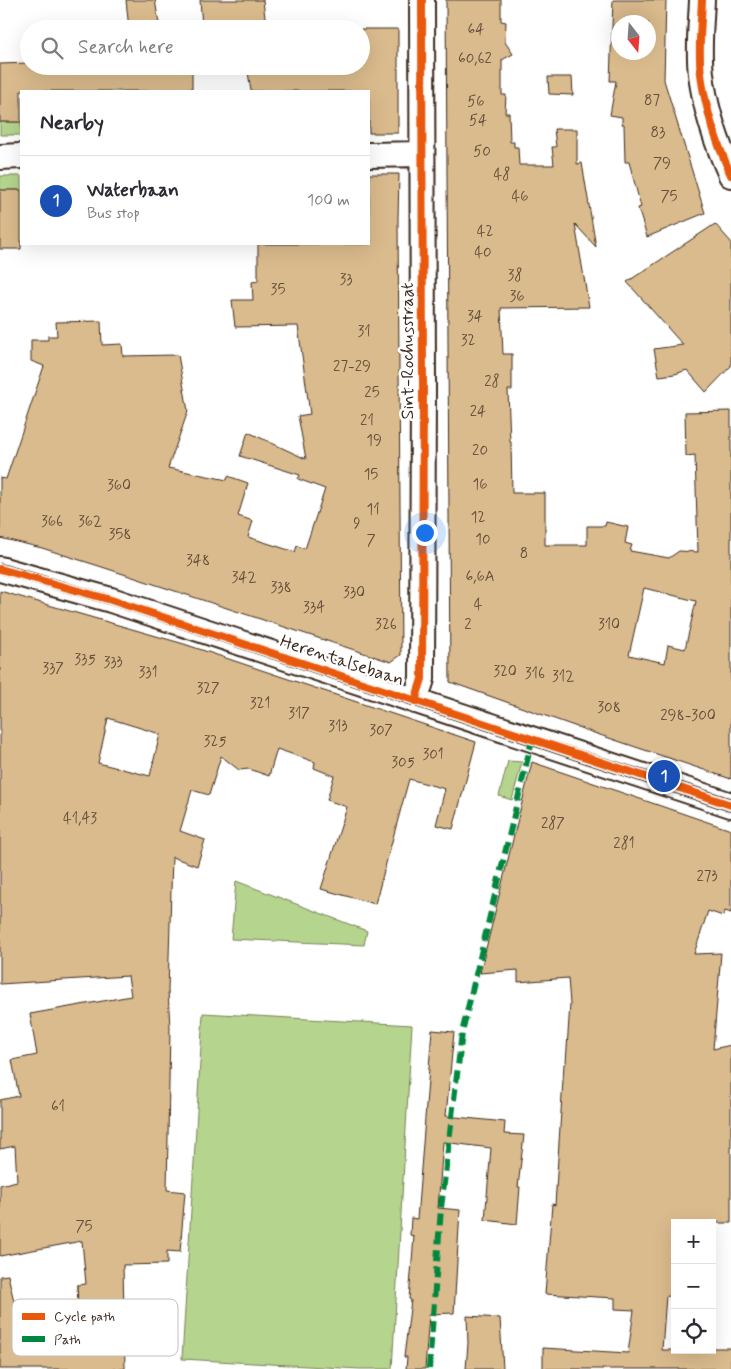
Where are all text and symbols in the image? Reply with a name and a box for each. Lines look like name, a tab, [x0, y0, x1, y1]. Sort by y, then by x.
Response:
north arrow	[611, 15, 656, 60]
search box	[20, 20, 370, 75]
house number: 64	[468, 20, 484, 40]
icon: search	[38, 34, 66, 62]
text: Search here	[78, 35, 174, 60]
house number: 60,62	[458, 49, 492, 69]
house number: 87	[644, 91, 660, 111]
house number: 56	[467, 92, 485, 112]
text: Nearby	[40, 109, 104, 137]
house number: 54	[469, 111, 487, 131]
house number: 83	[651, 123, 665, 143]
house number: 50	[473, 142, 491, 162]
house number: 79	[653, 154, 671, 174]
house number: 48	[494, 165, 510, 185]
text: Waterbaan	[87, 178, 179, 203]
house number: 46	[511, 187, 529, 207]
house number: 75	[660, 187, 678, 207]
text: 1	[52, 190, 60, 211]
text: 100 m	[307, 190, 350, 211]
text: Bus stop	[87, 203, 140, 224]
house number: 42	[477, 222, 493, 242]
house number: 40	[474, 243, 492, 263]
house number: 38	[507, 266, 523, 286]
house number: 33	[339, 270, 353, 290]
house number: 35	[271, 280, 285, 300]
street label: Sint-Rochusstraat	[396, 282, 420, 419]
house number: 36	[509, 287, 525, 307]
house number: 34	[467, 307, 483, 327]
house number: 31	[357, 322, 371, 342]
house number: 32	[461, 331, 475, 351]
house number: 27-29	[333, 357, 371, 377]
house number: 28	[484, 372, 500, 392]
house number: 25	[364, 383, 380, 403]
house number: 24	[470, 402, 486, 422]
house number: 21	[360, 411, 374, 431]
house number: 19	[366, 431, 382, 451]
house number: 20	[472, 441, 488, 461]
house number: 15	[364, 465, 378, 485]
house number: 16	[472, 475, 488, 495]
house number: 360	[107, 476, 131, 496]
house number: 11	[366, 500, 380, 520]
house number: 12	[471, 508, 485, 528]
house number: 366	[41, 512, 63, 532]
house number: 362	[78, 512, 102, 532]
house number: 9	[353, 514, 361, 534]
your location	[412, 520, 438, 546]
house number: 358	[109, 525, 131, 545]
house number: 10	[475, 530, 491, 550]
house number: 7	[366, 531, 376, 551]
house number: 8	[520, 544, 528, 564]
house number: 348	[186, 551, 210, 571]
house number: 6,6A	[465, 567, 495, 587]
house number: 342	[232, 568, 256, 588]
house number: 338	[270, 578, 292, 598]
house number: 330	[343, 583, 365, 603]
house number: 4	[474, 595, 483, 615]
house number: 334	[303, 598, 325, 618]
house number: 326	[375, 615, 397, 635]
house number: 2	[464, 615, 472, 635]
house number: 310	[598, 615, 620, 635]
street label: Herentalsebaan	[277, 630, 407, 692]
house number: 335	[74, 650, 96, 670]
house number: 333	[103, 653, 123, 673]
house number: 337	[42, 659, 64, 679]
house number: 320	[493, 662, 517, 682]
house number: 331	[139, 663, 157, 683]
house number: 316	[525, 664, 545, 684]
house number: 312	[552, 667, 574, 687]
house number: 327	[196, 679, 220, 699]
house number: 321	[250, 694, 270, 714]
house number: 308	[597, 698, 621, 718]
house number: 317	[288, 704, 310, 724]
house number: 298-300	[660, 706, 716, 726]
house number: 313	[328, 717, 348, 737]
house number: 307	[369, 721, 393, 741]
house number: 325	[203, 732, 227, 752]
house number: 301	[422, 745, 444, 765]
house number: 305	[391, 753, 415, 773]
pin: 1	[648, 757, 680, 795]
house number: 41,43	[63, 809, 97, 829]
house number: 287	[541, 814, 565, 834]
house number: 281	[613, 834, 635, 854]
house number: 273	[696, 867, 718, 887]
house number: 61	[51, 1097, 65, 1117]
house number: 75	[75, 1217, 93, 1237]
map controls	[671, 1219, 716, 1354]
button: +	[671, 1219, 716, 1264]
button: −	[671, 1264, 716, 1309]
legend	[12, 1299, 178, 1356]
text: Cycle path	[54, 1308, 115, 1326]
button: locate	[671, 1309, 716, 1354]
text: Path	[54, 1331, 81, 1349]

